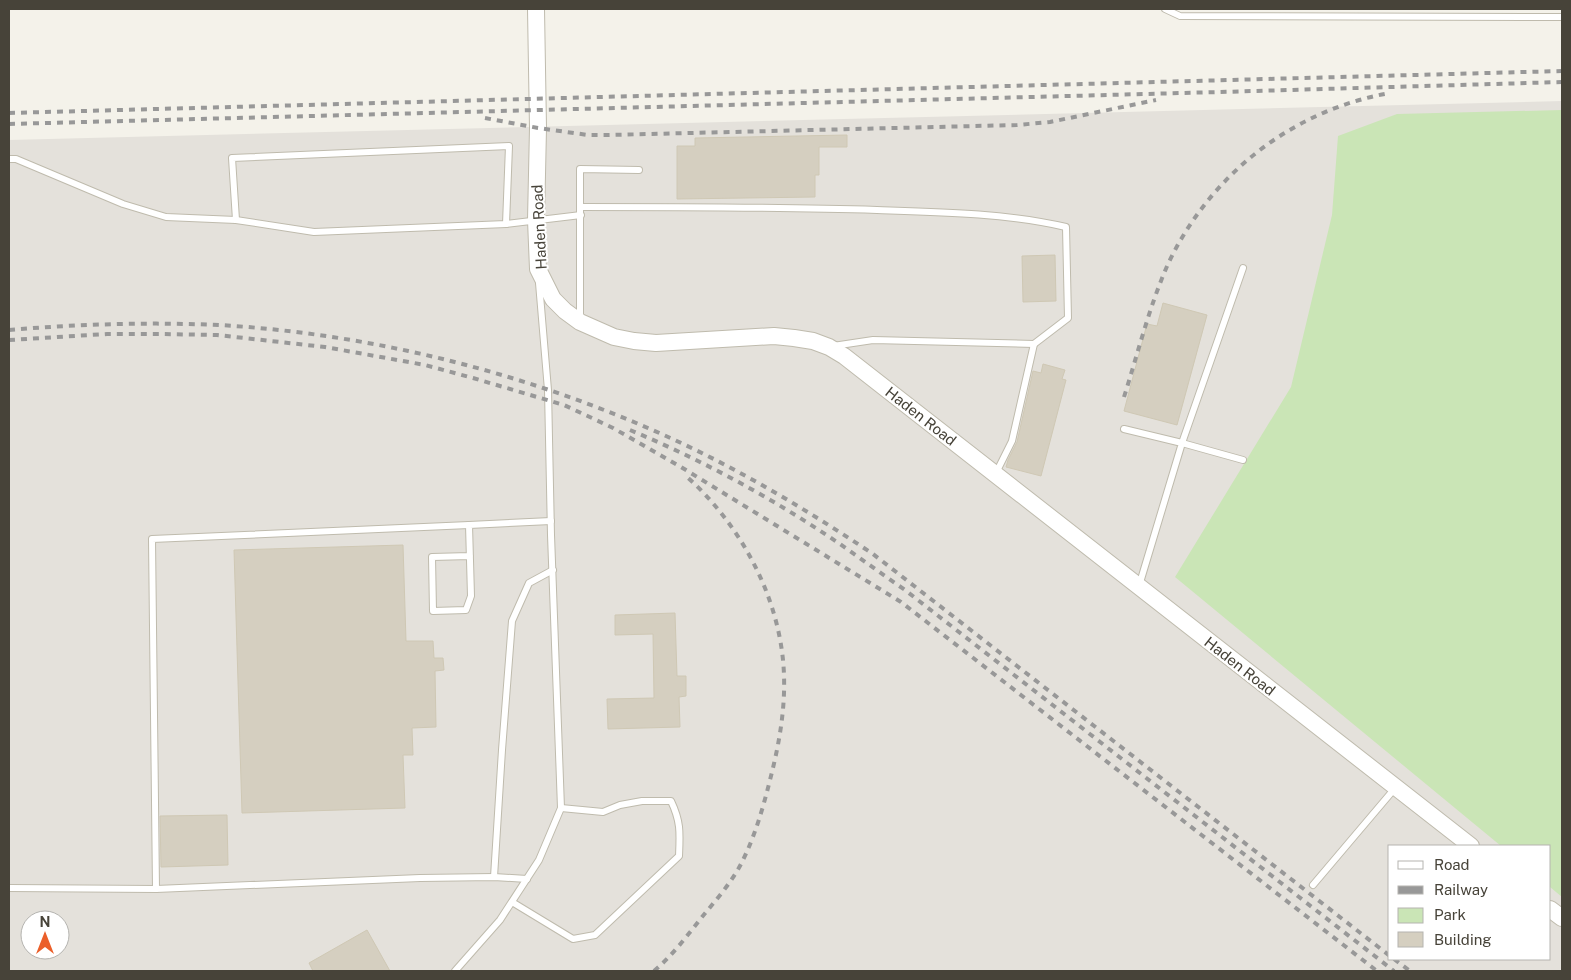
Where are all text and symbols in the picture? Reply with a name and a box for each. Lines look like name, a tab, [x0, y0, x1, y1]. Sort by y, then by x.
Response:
street label: Haden Road	[528, 184, 550, 270]
street label: Haden Road	[882, 383, 960, 449]
street label: Haden Road	[1201, 633, 1279, 699]
legend	[1388, 845, 1551, 960]
text: Road	[1434, 856, 1470, 873]
text: Railway	[1434, 881, 1488, 898]
text: Park	[1434, 906, 1466, 923]
north arrow	[20, 910, 70, 960]
text: N	[40, 914, 50, 930]
text: Building	[1434, 931, 1492, 948]

